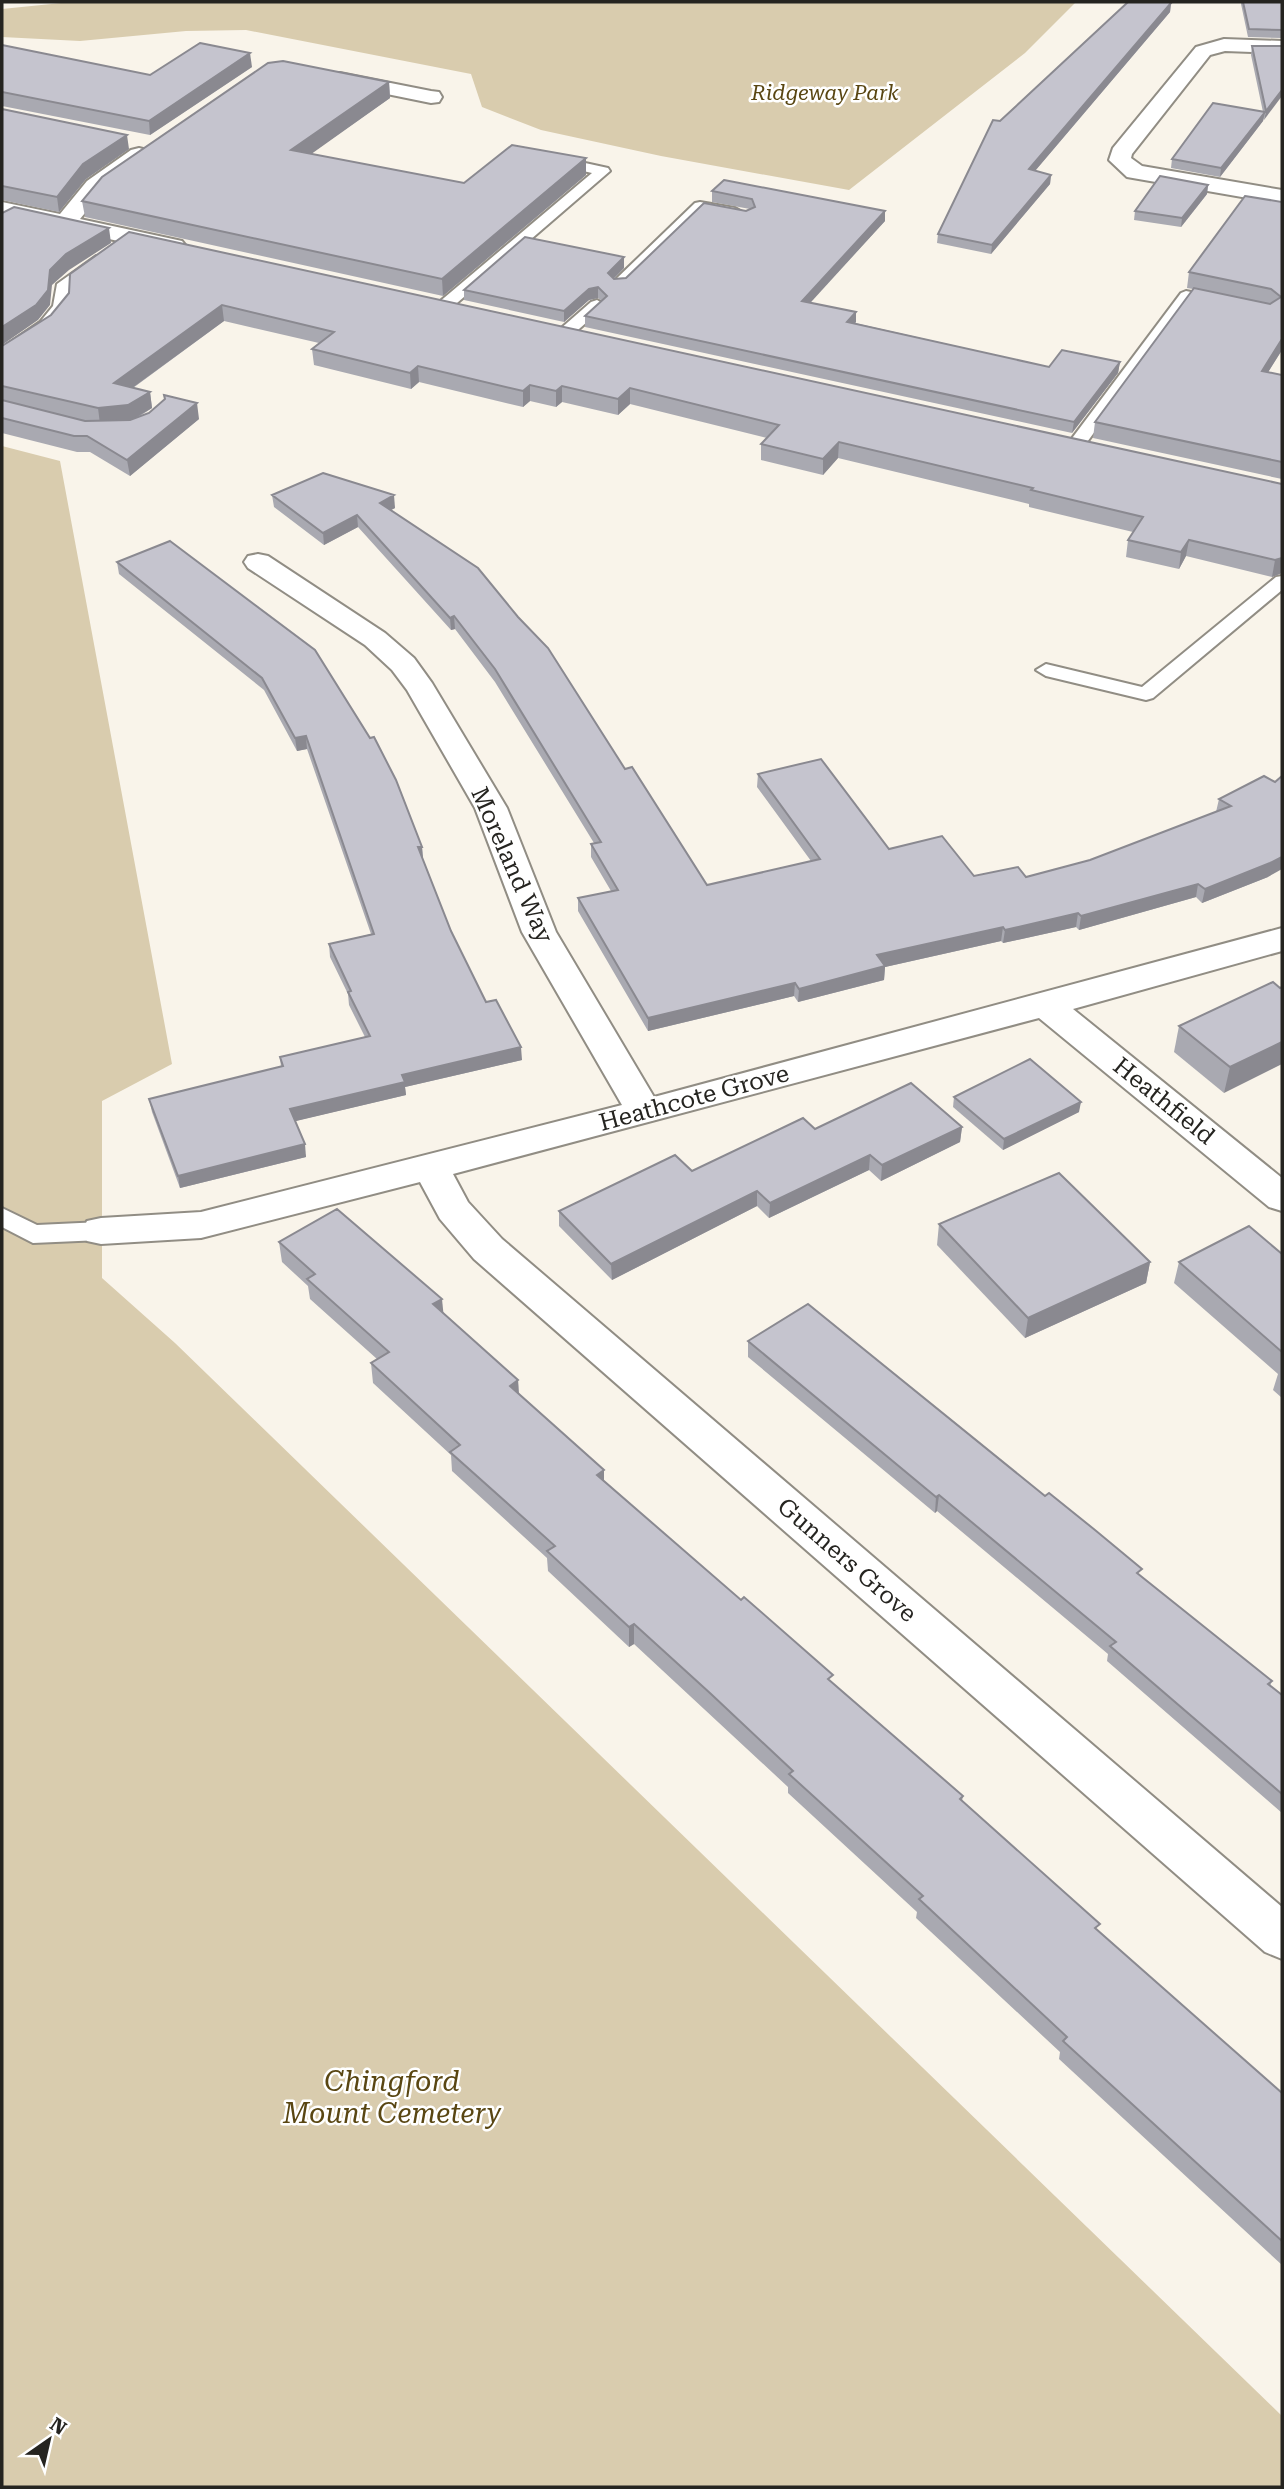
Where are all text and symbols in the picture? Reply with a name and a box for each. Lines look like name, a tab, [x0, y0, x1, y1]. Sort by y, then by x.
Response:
park label: Ridgeway Park	[750, 81, 899, 105]
street label: Moreland Way	[465, 783, 559, 948]
street label: Heathfield	[1108, 1052, 1220, 1150]
street label: Heathcote Grove	[596, 1059, 792, 1137]
street label: Gunners Grove	[772, 1492, 922, 1628]
park label: Chingford Mount Cemetery	[282, 2065, 502, 2130]
north arrow	[14, 2405, 84, 2475]
text: N	[46, 2413, 71, 2440]

